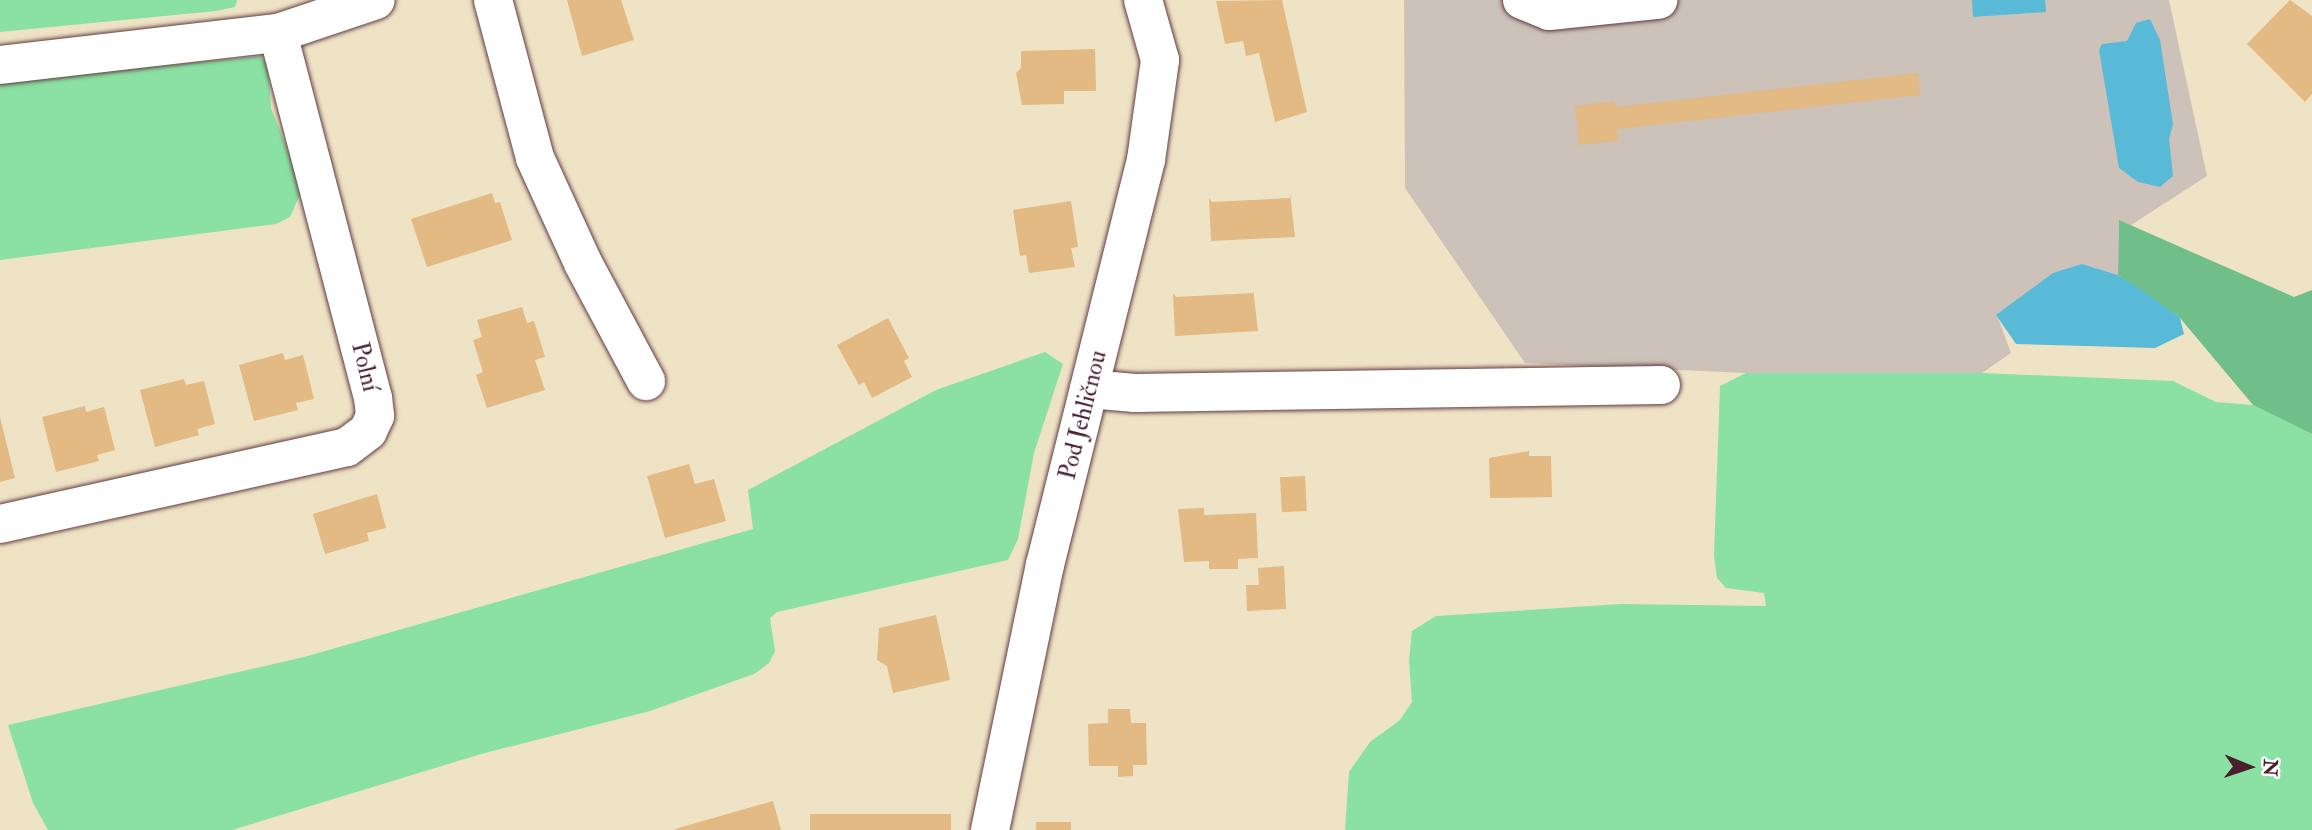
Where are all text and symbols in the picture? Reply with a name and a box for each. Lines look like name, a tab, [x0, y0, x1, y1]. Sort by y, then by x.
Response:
street label: Polní	[345, 339, 385, 395]
street label: Pod Jehličnou	[1053, 347, 1113, 483]
north arrow	[2214, 732, 2284, 802]
text: N	[2258, 759, 2282, 777]

